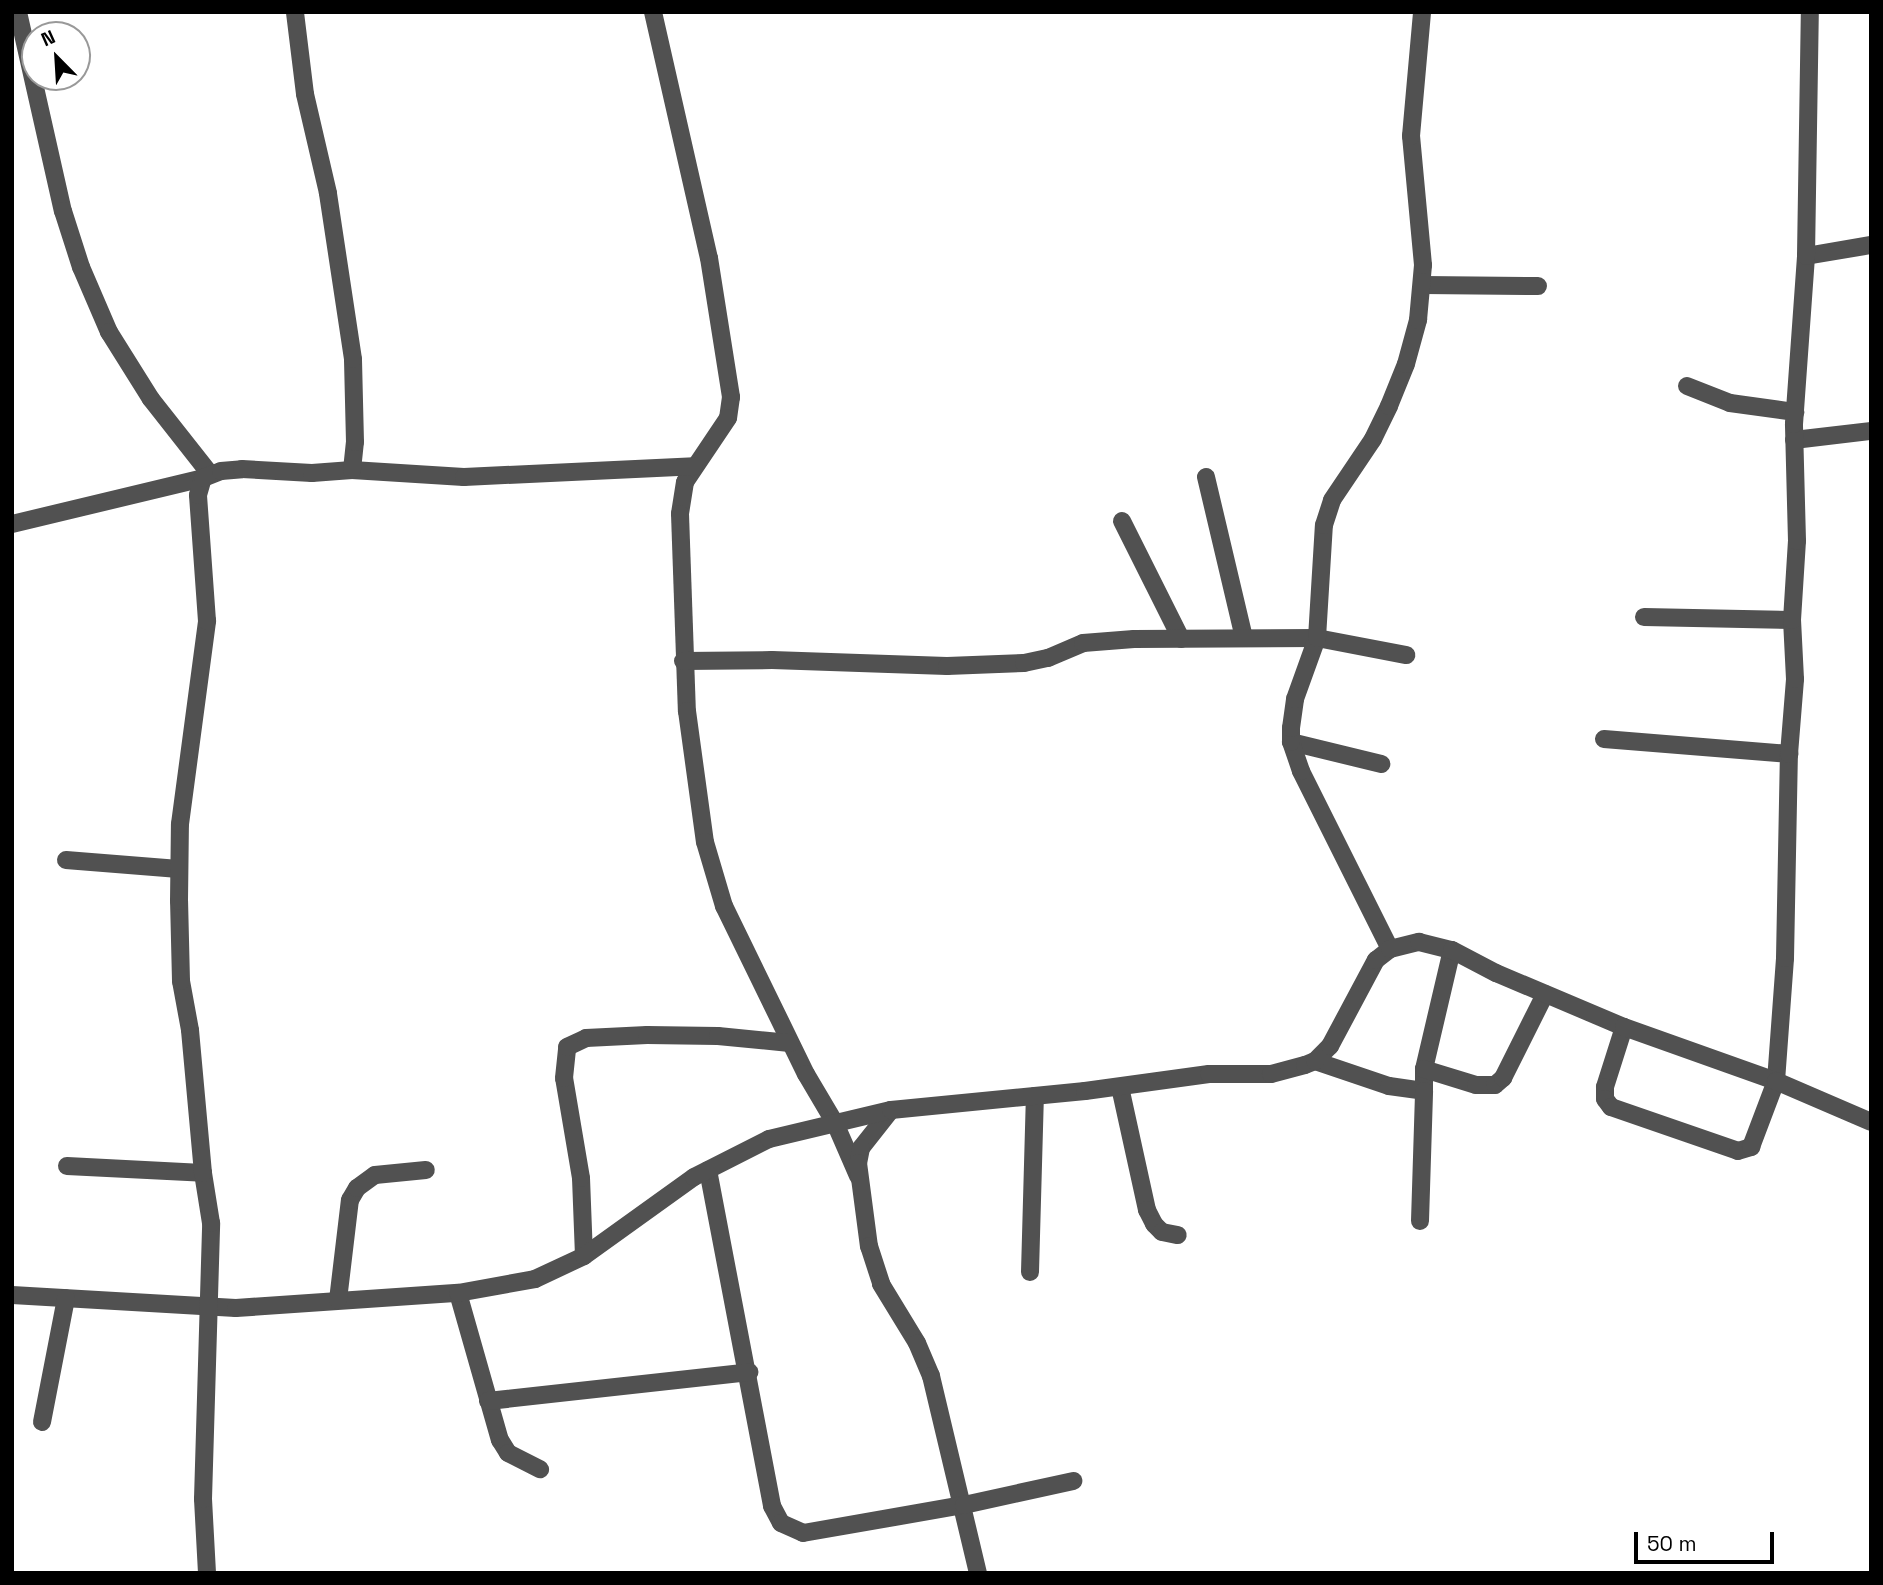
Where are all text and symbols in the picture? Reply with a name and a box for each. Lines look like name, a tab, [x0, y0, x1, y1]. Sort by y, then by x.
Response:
north arrow	[21, 21, 91, 91]
text: N	[37, 24, 59, 52]
scale bar	[1638, 1518, 1778, 1562]
text: 50 m	[1647, 1530, 1697, 1557]

